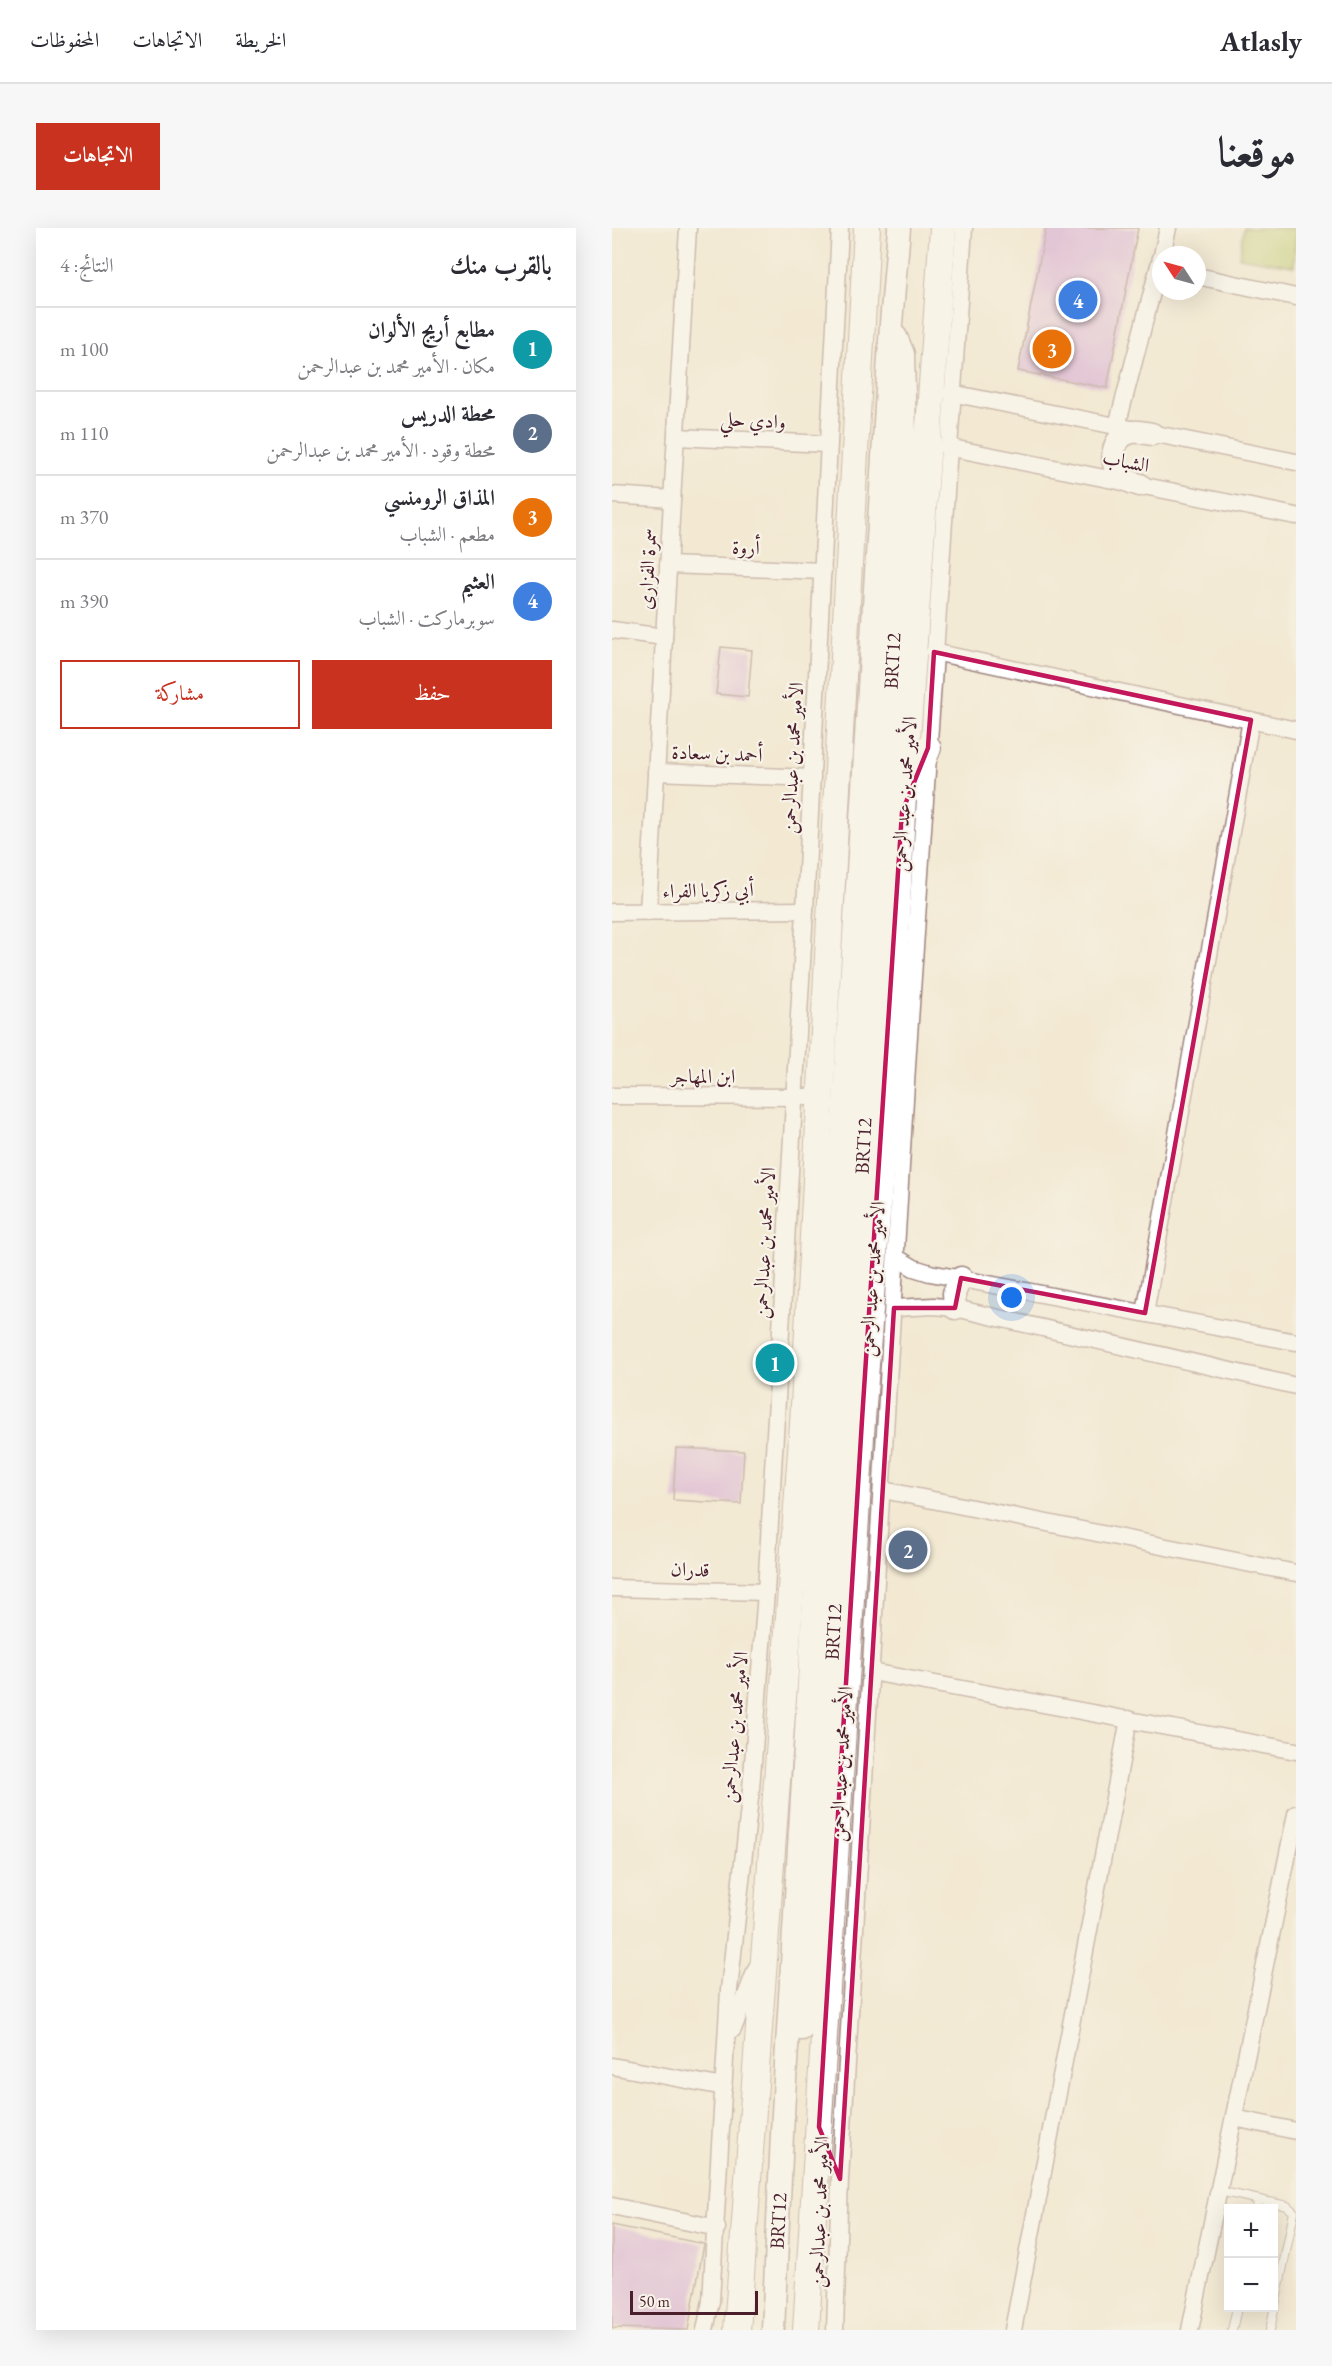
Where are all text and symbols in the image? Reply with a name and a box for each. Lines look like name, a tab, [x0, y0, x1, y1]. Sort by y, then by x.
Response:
text: Atlasly	[1220, 23, 1302, 59]
text: المحفوظات	[30, 26, 99, 53]
text: الاتجاهات	[132, 26, 202, 53]
text: الخريطة	[235, 26, 286, 53]
button: الاتجاهات	[36, 123, 160, 190]
text: موقعنا	[1218, 124, 1296, 179]
north arrow	[1152, 246, 1206, 300]
text: بالقرب منك	[450, 248, 552, 282]
text: النتائج: 4	[60, 252, 114, 278]
pin: 4	[1058, 278, 1098, 322]
text: مطابع أريج الألوان	[368, 315, 495, 344]
pin: 3	[1032, 326, 1072, 372]
text: 100 m	[60, 336, 108, 362]
text: 1	[527, 336, 538, 362]
text: مكان · الأمير محمد بن عبدالرحمن	[297, 353, 495, 379]
text: محطة الدريس	[401, 399, 495, 428]
street label: وادي حلي	[719, 405, 787, 442]
text: 110 m	[60, 420, 108, 446]
text: 2	[527, 420, 538, 446]
text: محطة وقود · الأمير محمد بن عبدالرحمن	[266, 437, 495, 463]
street label: الشباب	[1100, 444, 1152, 478]
text: المذاق الرومنسي	[384, 483, 495, 512]
text: 370 m	[60, 504, 108, 530]
text: 3	[527, 504, 538, 530]
text: مطعم · الشباب	[399, 521, 495, 547]
street label: سمرة الفزارى	[632, 527, 662, 611]
street label: أروة	[732, 533, 761, 560]
text: العثيم	[461, 567, 495, 596]
text: 390 m	[60, 588, 108, 614]
text: 4	[527, 588, 538, 614]
text: سوبرماركت · الشباب	[358, 605, 495, 631]
street label: BRT12	[878, 632, 906, 690]
button: مشاركة	[60, 660, 300, 729]
button: حفظ	[312, 660, 552, 729]
street label: الأمير محمد بن عبدالرحمن	[773, 681, 810, 835]
street label: الأمير محمد بن عبد الرحمن	[884, 715, 923, 873]
street label: أحمد بن سعادة	[671, 737, 763, 768]
street label: أبي زكريا الفراء	[662, 875, 754, 907]
street label: ابن المهاجر	[669, 1063, 735, 1089]
street label: BRT12	[849, 1117, 877, 1175]
street label: الأمير محمد بن عبدالرحمن	[745, 1166, 782, 1320]
street label: الأمير محمد بن عبد الرحمن	[852, 1200, 891, 1358]
your location	[997, 1283, 1026, 1312]
pin: 1	[756, 1340, 794, 1386]
pin: 2	[888, 1528, 928, 1572]
street label: قدران	[670, 1555, 710, 1583]
street label: BRT12	[819, 1603, 847, 1661]
street label: الأمير محمد بن عبدالرحمن	[712, 1650, 755, 1804]
street label: الأمير محمد بن عبد الرحمن	[822, 1685, 859, 1843]
street label: الأمير محمد بن عبدالرحمن	[801, 2135, 836, 2289]
street label: BRT12	[764, 2192, 792, 2250]
map controls	[1224, 2204, 1278, 2312]
button: +	[1224, 2204, 1278, 2258]
button: −	[1224, 2258, 1278, 2312]
scale bar	[630, 2288, 758, 2316]
text: 50 m	[639, 2291, 670, 2312]

